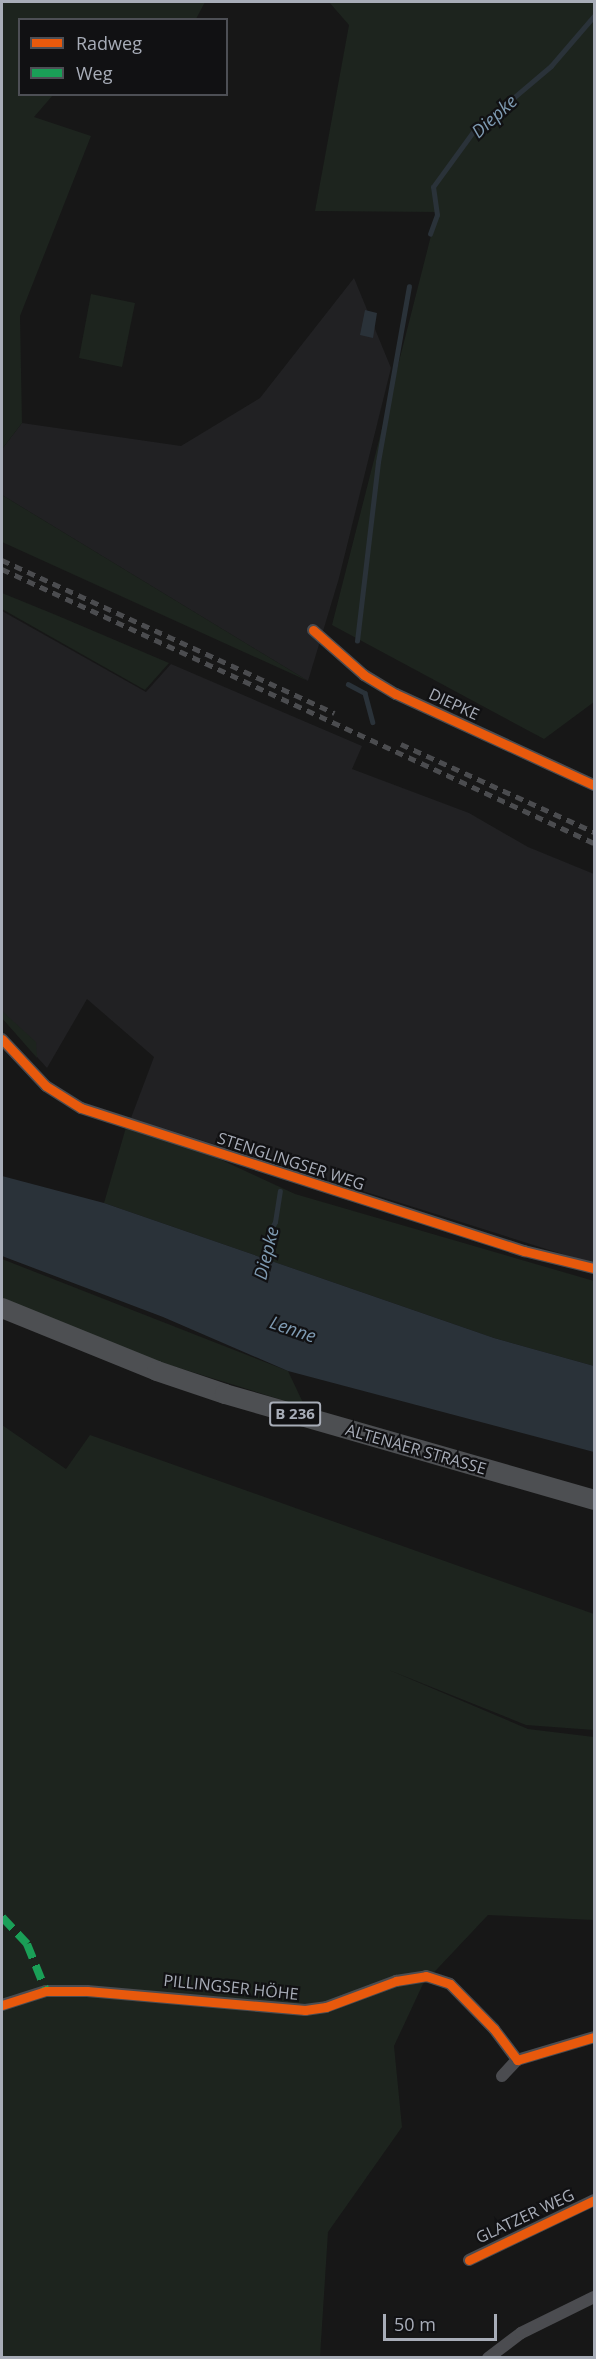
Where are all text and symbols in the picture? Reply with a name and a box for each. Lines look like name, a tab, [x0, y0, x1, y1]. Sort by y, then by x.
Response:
legend	[18, 18, 228, 96]
text: Radweg	[76, 31, 142, 55]
text: Weg	[76, 61, 113, 85]
water label: Diepke	[467, 90, 521, 142]
street label: DIEPKE	[426, 684, 482, 724]
street label: STENGLINGSER WEG	[215, 1128, 367, 1194]
water label: Diepke	[249, 1224, 283, 1282]
water label: Lenne	[267, 1311, 319, 1347]
road number: B 236	[268, 1402, 322, 1426]
street label: ALTENAER STRASSE	[344, 1420, 488, 1478]
street label: PILLINGSER HÖHE	[163, 1970, 299, 2004]
street label: GLATZER WEG	[473, 2185, 577, 2247]
scale bar	[386, 2302, 500, 2340]
text: 50 m	[394, 2312, 436, 2336]

